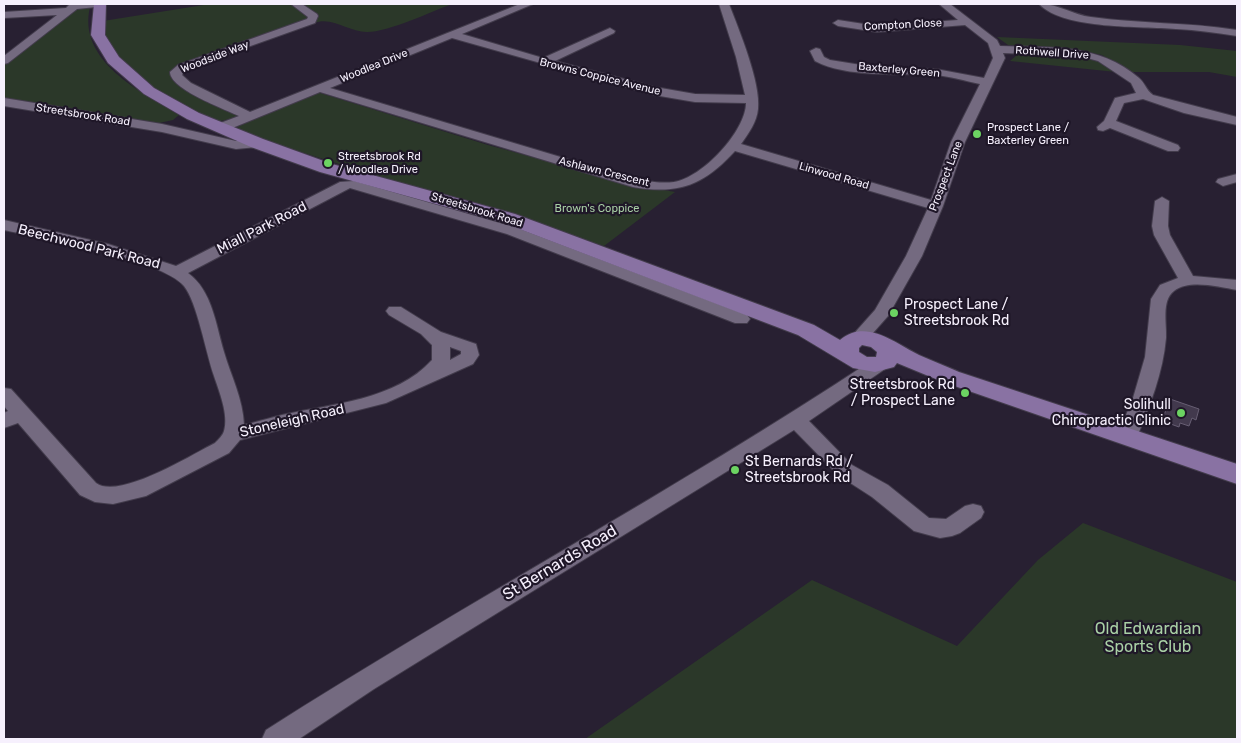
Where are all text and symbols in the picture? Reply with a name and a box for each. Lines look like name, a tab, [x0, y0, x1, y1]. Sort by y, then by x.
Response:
street label: Compton Close	[864, 16, 942, 34]
street label: Woodside Way	[179, 38, 251, 76]
street label: Rothwell Drive	[1015, 44, 1089, 62]
street label: Woodlea Drive	[338, 46, 410, 86]
street label: Browns Coppice Avenue	[538, 56, 662, 98]
street label: Baxterley Green	[858, 60, 940, 80]
street label: Streetsbrook Road	[35, 101, 131, 129]
place label: Prospect Lane / Baxterley Green	[987, 121, 1069, 147]
marker: Prospect Lane / Baxterley Green	[971, 128, 983, 140]
street label: Prospect Lane	[927, 139, 965, 213]
place label: Streetsbrook Rd / Woodlea Drive	[338, 150, 421, 176]
street label: Ashlawn Crescent	[557, 154, 651, 190]
marker: Streetsbrook Rd / Woodlea Drive	[322, 157, 334, 169]
street label: Linwood Road	[798, 160, 870, 192]
street label: Streetsbrook Road	[430, 190, 524, 230]
street label: Miall Park Road	[214, 198, 310, 258]
park label: Brown's Coppice	[555, 202, 639, 216]
street label: Beechwood Park Road	[16, 221, 162, 273]
place label: Prospect Lane / Streetsbrook Rd	[904, 297, 1009, 330]
marker: Prospect Lane / Streetsbrook Rd	[888, 307, 900, 319]
place label: Streetsbrook Rd / Prospect Lane	[850, 377, 955, 410]
marker: Streetsbrook Rd / Prospect Lane	[959, 387, 971, 399]
place label: Solihull Chiropractic Clinic	[1052, 397, 1171, 430]
street label: Stoneleigh Road	[238, 401, 346, 441]
marker: Solihull Chiropractic Clinic	[1175, 407, 1187, 419]
place label: St Bernards Rd / Streetsbrook Rd	[745, 454, 853, 487]
marker: St Bernards Rd / Streetsbrook Rd	[729, 464, 741, 476]
street label: St Bernards Road	[499, 521, 621, 605]
park label: Old Edwardian Sports Club	[1095, 619, 1201, 657]

